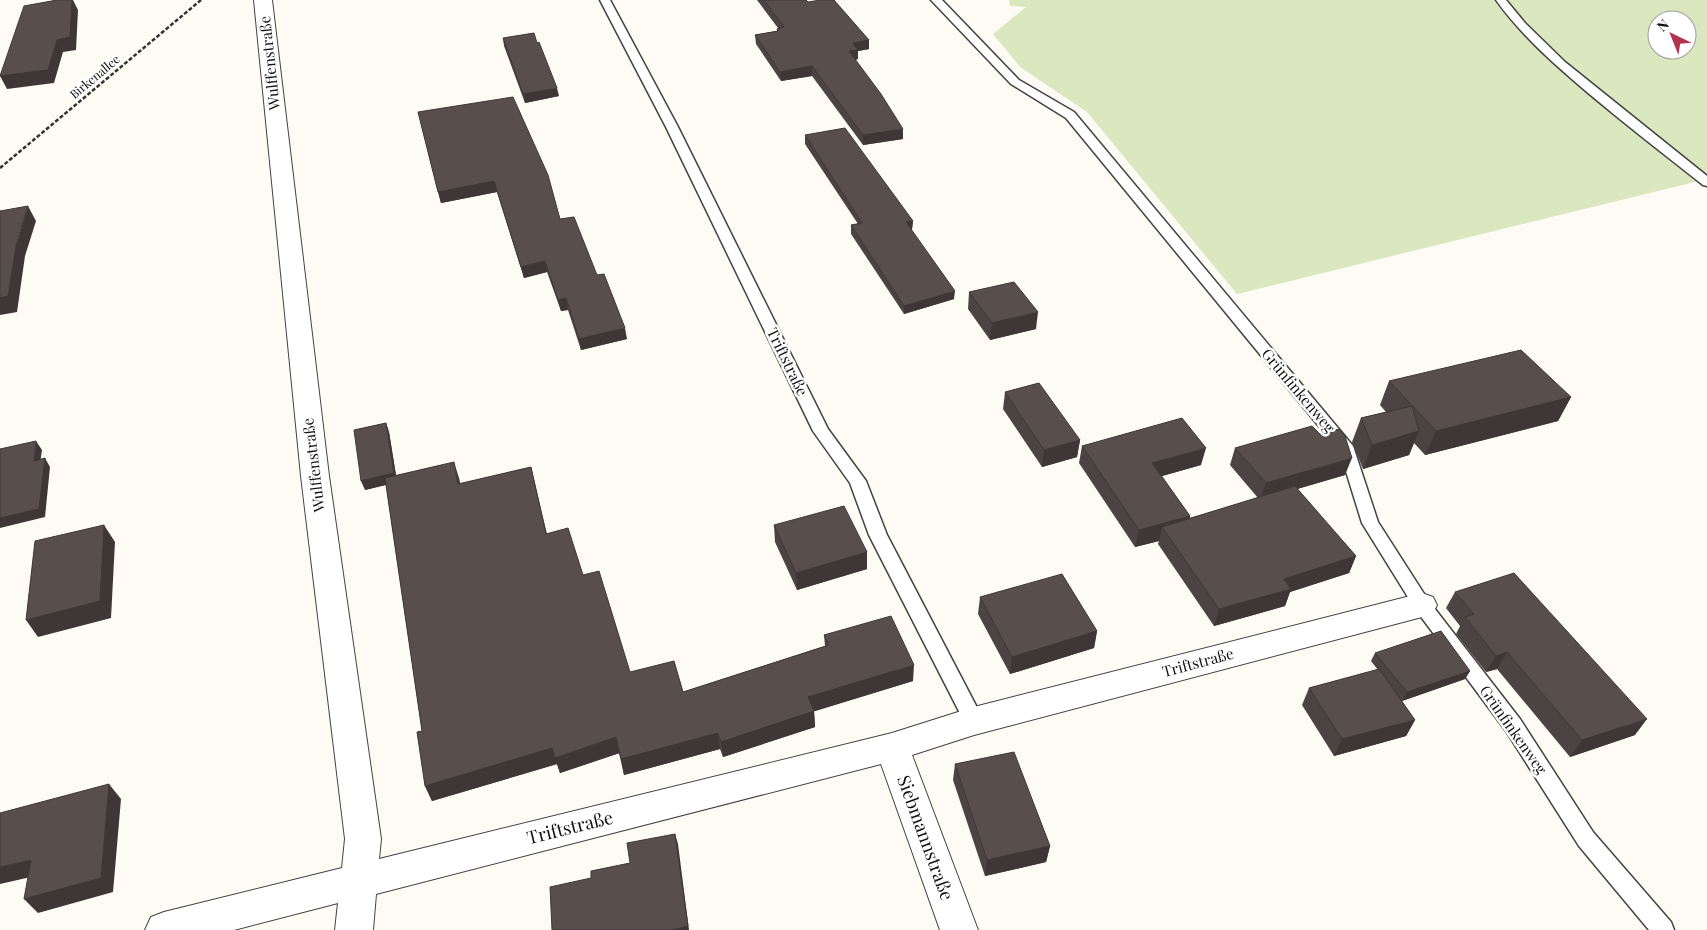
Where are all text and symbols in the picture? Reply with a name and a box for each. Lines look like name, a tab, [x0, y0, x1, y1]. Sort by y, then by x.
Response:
north arrow	[1647, 10, 1697, 60]
street label: Wulffenstraße	[254, 15, 284, 112]
text: N	[1653, 15, 1673, 36]
street label: Birkenallee	[66, 51, 123, 102]
street label: Triftstraße	[763, 324, 813, 399]
street label: Grünfinkenweg	[1258, 344, 1340, 437]
street label: Wulffenstraße	[297, 417, 329, 514]
street label: Triftstraße	[1160, 643, 1236, 681]
street label: Grünfinkenweg	[1476, 681, 1552, 778]
street label: Siebmannstraße	[892, 772, 960, 904]
street label: Triftstraße	[524, 805, 615, 849]

